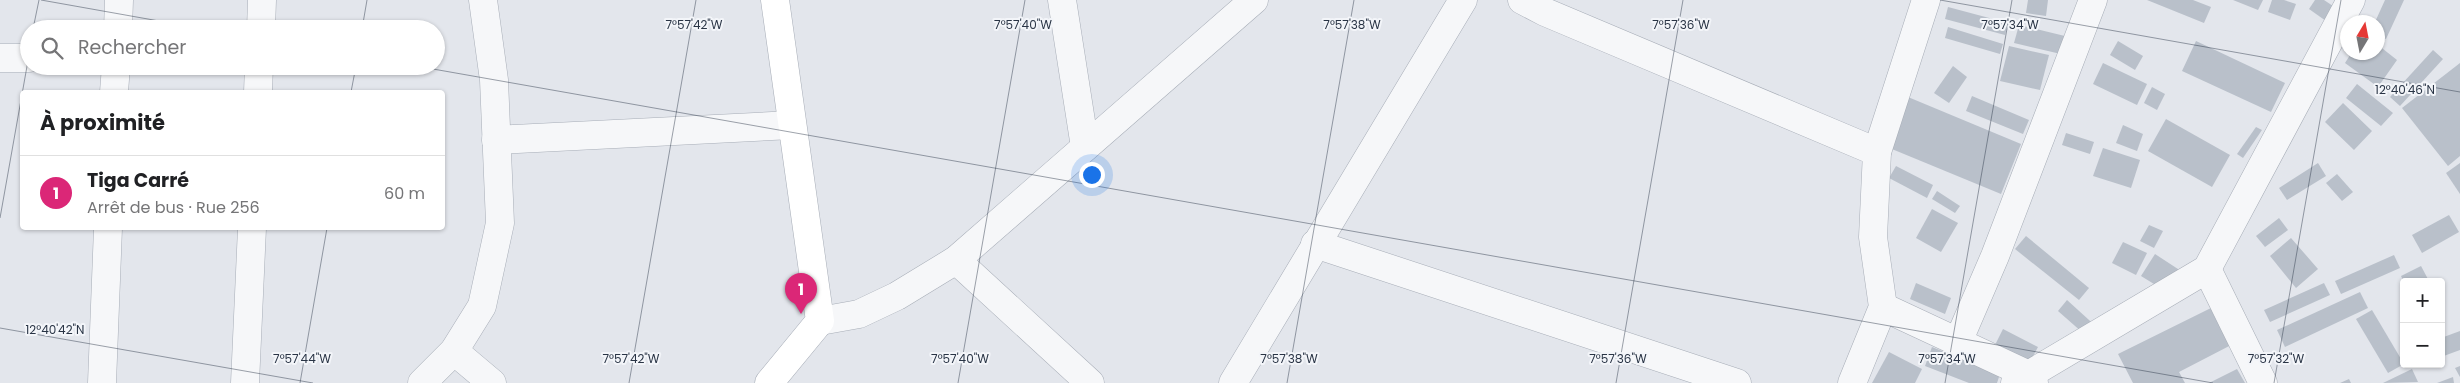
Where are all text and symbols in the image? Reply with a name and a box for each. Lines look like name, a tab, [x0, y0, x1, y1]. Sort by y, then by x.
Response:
north arrow	[2340, 15, 2385, 60]
text: 7°57'42"W	[665, 16, 723, 33]
text: 7°57'40"W	[994, 16, 1052, 33]
text: 7°57'38"W	[1323, 16, 1381, 33]
text: 7°57'36"W	[1652, 16, 1710, 33]
text: 7°57'34"W	[1981, 16, 2039, 33]
search box	[20, 20, 445, 75]
icon: search	[38, 34, 66, 62]
text: Rechercher	[78, 34, 186, 61]
text: 12°40'46"N	[2375, 81, 2435, 98]
text: À proximité	[40, 108, 165, 137]
your location	[1079, 162, 1105, 188]
text: Tiga Carré	[87, 167, 189, 194]
text: 1	[53, 182, 59, 205]
text: 60 m	[384, 182, 425, 205]
text: Arrêt de bus · Rue 256	[87, 196, 260, 219]
pin: 1	[785, 273, 817, 314]
map controls	[2400, 278, 2445, 368]
button: +	[2400, 278, 2445, 323]
text: 12°40'42"N	[25, 321, 85, 338]
button: −	[2400, 323, 2445, 368]
text: 7°57'44"W	[273, 350, 331, 367]
text: 7°57'42"W	[602, 350, 660, 367]
text: 7°57'40"W	[931, 350, 989, 367]
text: 7°57'38"W	[1260, 350, 1318, 367]
text: 7°57'36"W	[1589, 350, 1647, 367]
text: 7°57'34"W	[1918, 350, 1976, 367]
text: 7°57'32"W	[2248, 350, 2305, 367]

